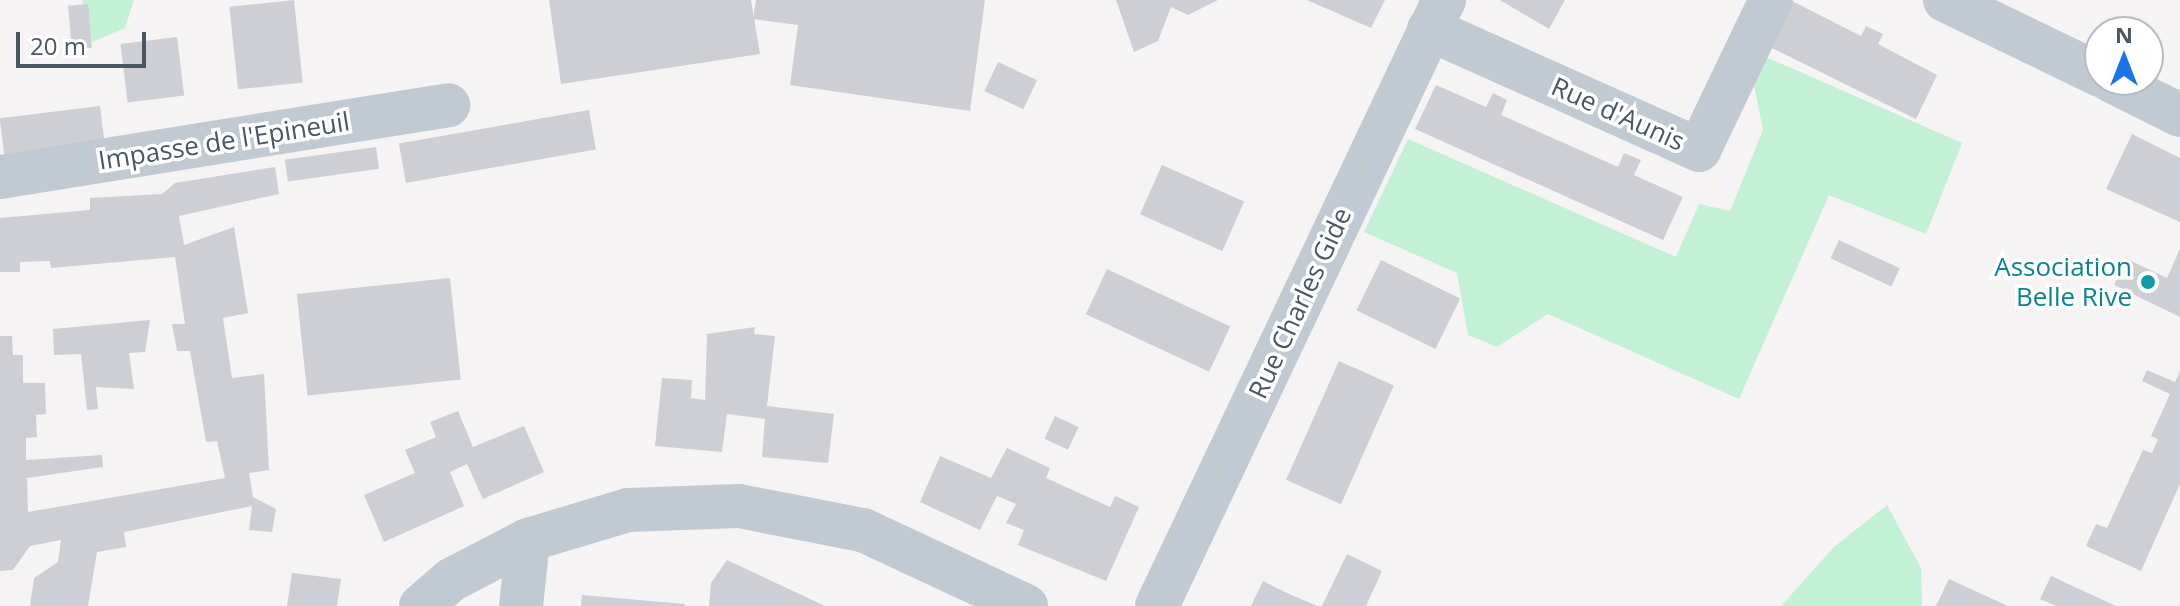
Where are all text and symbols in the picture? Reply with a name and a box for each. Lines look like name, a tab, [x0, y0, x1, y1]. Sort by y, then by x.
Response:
scale bar	[20, 16, 150, 66]
north arrow	[2084, 16, 2164, 96]
text: N	[2115, 19, 2133, 49]
text: 20 m	[30, 29, 86, 62]
street label: Rue d'Aunis	[1547, 71, 1689, 157]
street label: Impasse de l'Epineuil	[96, 106, 352, 176]
street label: Rue Charles Gide	[1242, 203, 1358, 403]
place label: Association Belle Rive	[1994, 251, 2132, 312]
marker: Association Belle Rive	[2139, 273, 2157, 291]

